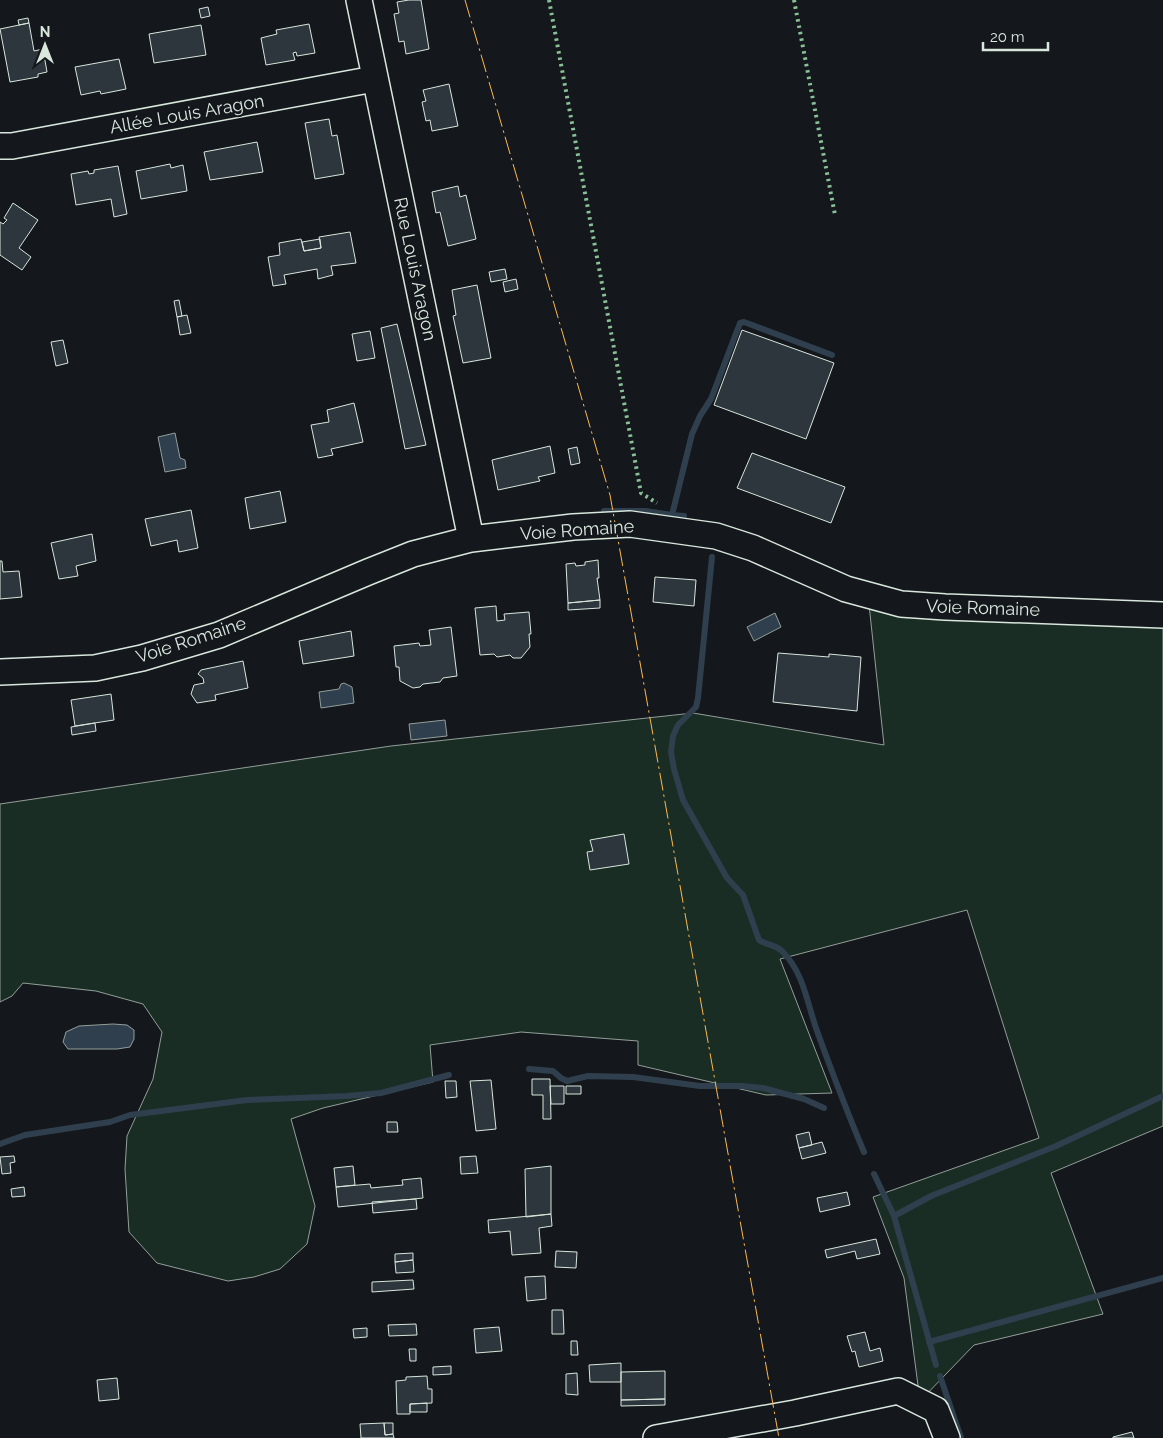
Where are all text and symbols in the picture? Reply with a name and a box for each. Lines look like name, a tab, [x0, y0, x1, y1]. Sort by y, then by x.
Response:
north arrow	[20, 20, 70, 70]
scale bar	[983, 20, 1048, 52]
text: N	[40, 24, 50, 40]
text: 20 m	[990, 28, 1025, 46]
street label: Allée Louis Aragon	[108, 90, 266, 137]
street label: Rue Louis Aragon	[390, 195, 441, 343]
street label: Voie Romaine	[519, 515, 635, 544]
street label: Voie Romaine	[926, 595, 1041, 620]
street label: Voie Romaine	[133, 612, 249, 667]

